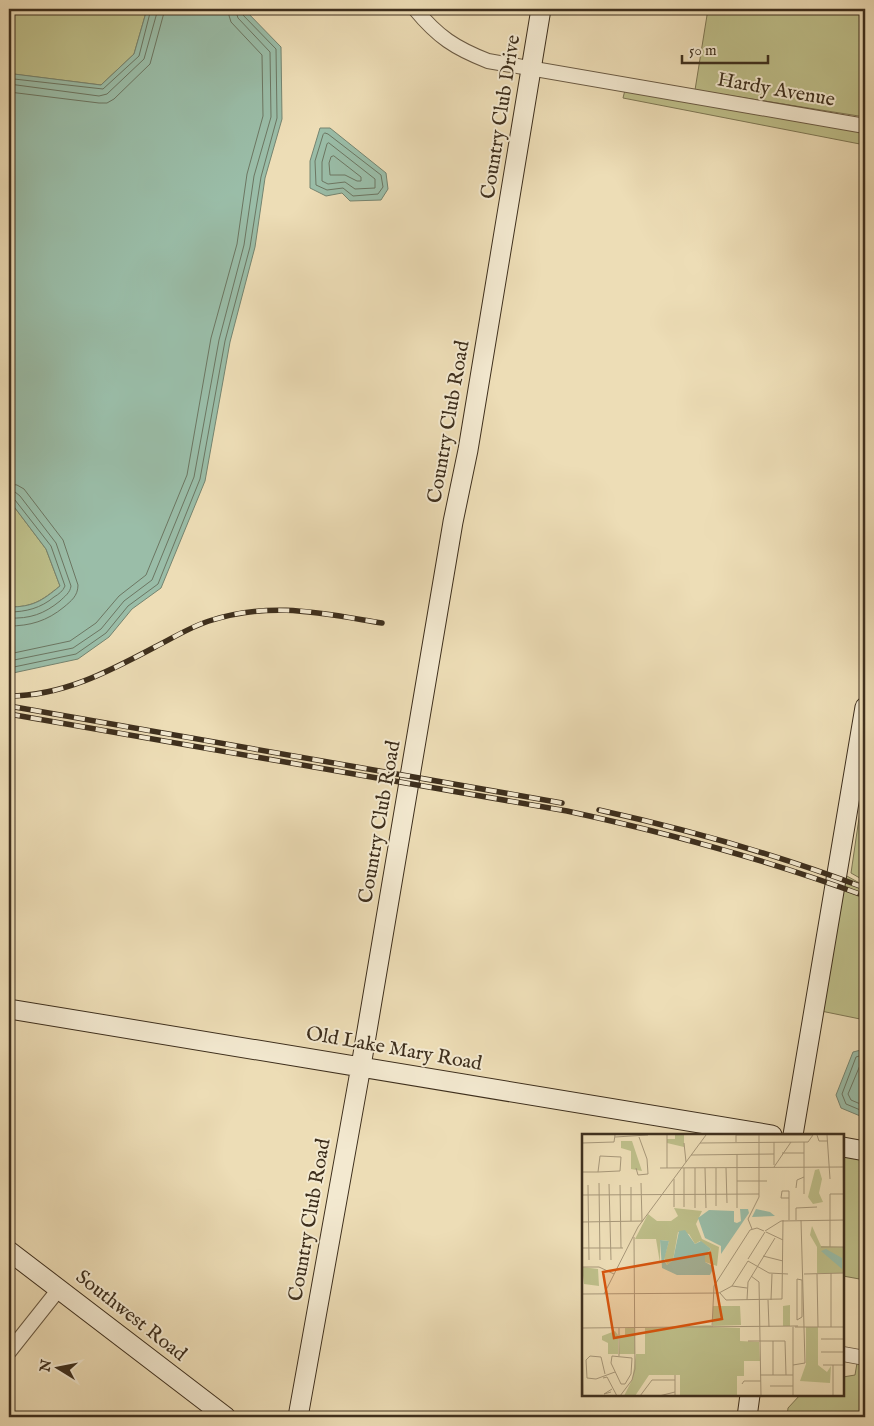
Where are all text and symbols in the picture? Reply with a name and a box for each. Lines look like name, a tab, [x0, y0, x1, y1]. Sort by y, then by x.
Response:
scale bar	[682, 32, 768, 64]
street label: Country Club Drive	[476, 33, 526, 201]
text: 50 m	[689, 41, 717, 60]
street label: Hardy Avenue	[715, 67, 837, 113]
street label: Country Club Road	[422, 338, 476, 505]
street label: Country Club Road	[353, 738, 407, 905]
street label: Old Lake Mary Road	[304, 1021, 484, 1077]
inset map	[582, 1134, 844, 1396]
street label: Country Club Road	[283, 1136, 337, 1303]
street label: Southwest Road	[70, 1265, 192, 1367]
north arrow	[32, 1344, 82, 1394]
text: N	[36, 1358, 56, 1374]

